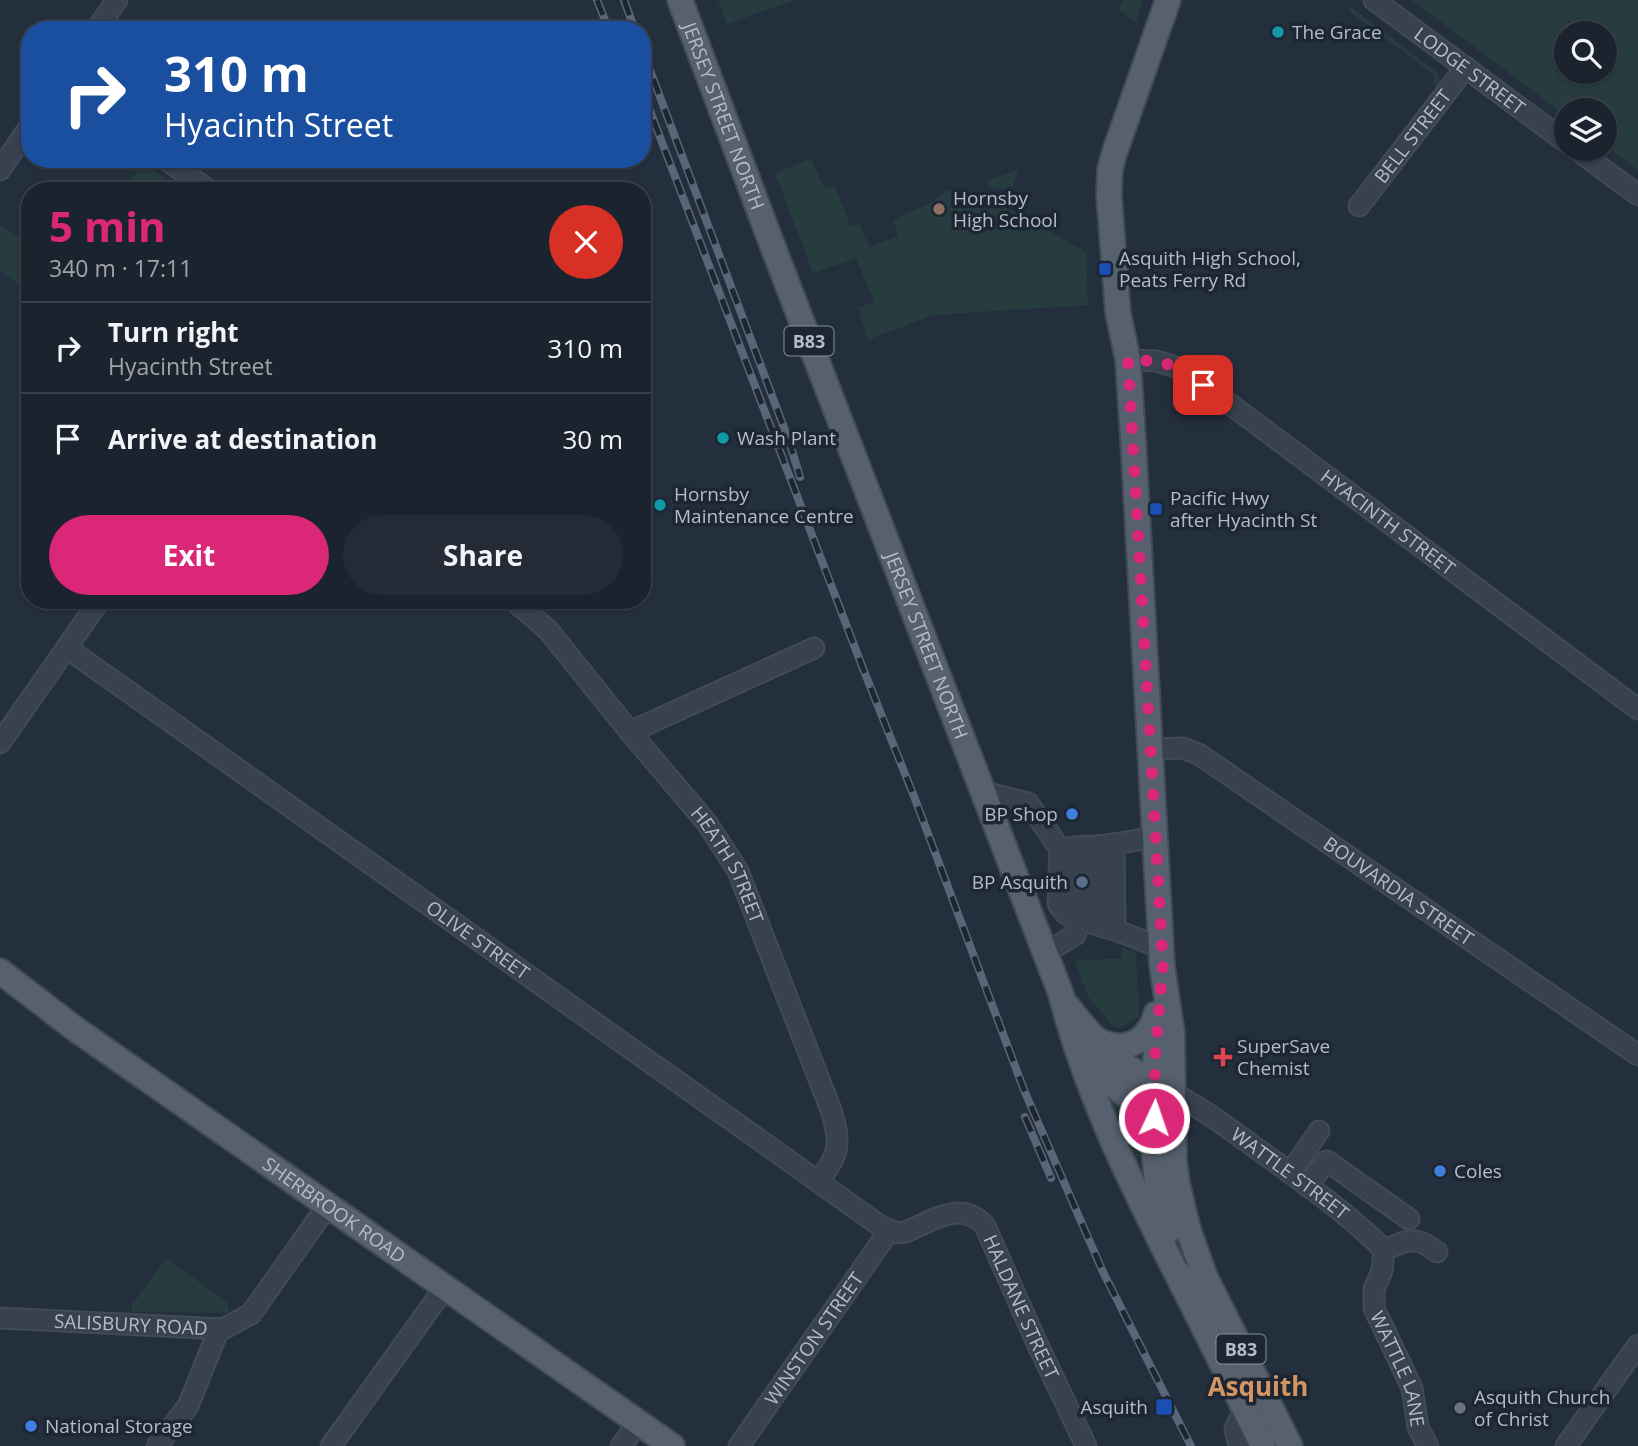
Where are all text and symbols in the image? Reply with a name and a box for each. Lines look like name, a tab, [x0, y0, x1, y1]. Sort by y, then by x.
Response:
street label: JERSEY STREET NORTH	[676, 17, 771, 213]
place label: The Grace	[1292, 19, 1382, 45]
street label: LODGE STREET	[1409, 21, 1531, 121]
map controls	[1554, 21, 1617, 161]
button: search	[1554, 21, 1617, 84]
marker: The Grace	[1270, 24, 1286, 40]
text: 310 m	[164, 40, 309, 106]
icon: right	[49, 49, 140, 140]
street label: BELL STREET	[1368, 84, 1457, 189]
button: layers	[1554, 98, 1617, 161]
text: Hyacinth Street	[164, 103, 393, 146]
place label: Hornsby High School	[953, 185, 1058, 233]
text: 5 min	[49, 197, 166, 254]
marker: Hornsby High School	[931, 201, 947, 217]
button: close	[549, 205, 623, 279]
place label: Asquith High School, Peats Ferry Rd	[1119, 245, 1301, 293]
text: 340 m · 17:11	[49, 252, 192, 284]
marker: Asquith High School, Peats Ferry Rd	[1097, 261, 1113, 277]
text: Turn right	[108, 314, 239, 350]
road number: B83	[784, 326, 834, 356]
icon: right	[49, 329, 87, 367]
text: 310 m	[548, 330, 623, 366]
text: Hyacinth Street	[108, 350, 273, 382]
pin	[1173, 355, 1233, 415]
icon: arrive	[1184, 366, 1222, 404]
icon: arrive	[49, 420, 87, 458]
text: Arrive at destination	[108, 421, 377, 457]
text: 30 m	[562, 421, 623, 457]
place label: Wash Plant	[737, 425, 836, 451]
marker: Wash Plant	[715, 430, 731, 446]
street label: HYACINTH STREET	[1315, 463, 1461, 581]
place label: Hornsby Maintenance Centre	[674, 481, 854, 529]
place label: Pacific Hwy after Hyacinth St	[1170, 485, 1318, 533]
marker: Hornsby Maintenance Centre	[652, 497, 668, 513]
marker: Pacific Hwy after Hyacinth St	[1148, 501, 1164, 517]
button: Exit	[49, 515, 329, 595]
button: Share	[343, 515, 623, 595]
street label: JERSEY STREET NORTH	[878, 546, 974, 743]
street label: HEATH STREET	[685, 801, 770, 927]
place label: BP Shop	[984, 801, 1058, 827]
marker: BP Shop	[1064, 806, 1080, 822]
street label: BOUVARDIA STREET	[1318, 830, 1479, 952]
place label: BP Asquith	[972, 869, 1068, 895]
marker: BP Asquith	[1074, 874, 1090, 890]
street label: OLIVE STREET	[421, 894, 535, 986]
place label: SuperSave Chemist	[1237, 1033, 1330, 1081]
marker: SuperSave Chemist	[1215, 1049, 1231, 1065]
position arrow	[1117, 1081, 1191, 1155]
street label: WATTLE STREET	[1226, 1121, 1355, 1226]
street label: SHERBROOK ROAD	[258, 1151, 411, 1269]
place label: Coles	[1454, 1158, 1502, 1184]
marker: Coles	[1432, 1163, 1448, 1179]
street label: HALDANE STREET	[977, 1230, 1065, 1384]
street label: WINSTON STREET	[759, 1267, 870, 1410]
street label: WATTLE LANE	[1364, 1307, 1431, 1429]
street label: SALISBURY ROAD	[53, 1308, 208, 1341]
road number: B83	[1216, 1334, 1266, 1364]
district label: Asquith	[1208, 1368, 1308, 1404]
place label: Asquith Church of Christ	[1474, 1384, 1610, 1432]
place label: Asquith	[1080, 1394, 1148, 1420]
marker: Asquith	[1154, 1397, 1174, 1417]
marker: Asquith Church of Christ	[1452, 1400, 1468, 1416]
place label: National Storage	[45, 1413, 193, 1439]
marker: National Storage	[23, 1418, 39, 1434]

